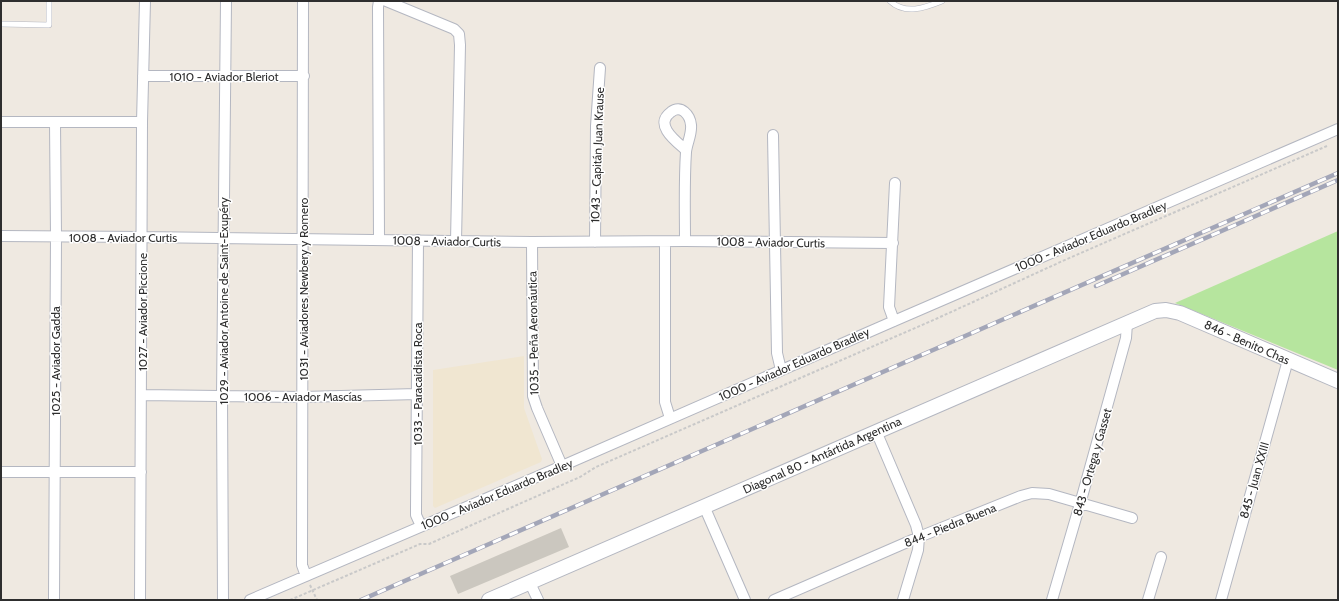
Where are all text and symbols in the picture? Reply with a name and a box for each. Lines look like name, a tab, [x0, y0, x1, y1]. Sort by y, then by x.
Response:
street label: 1010 - Aviador Bleriot	[170, 69, 278, 84]
street label: 1043 - Capitán Juan Krause	[587, 87, 607, 223]
street label: 1029 - Aviador Antoine de Saint-Exupéry	[216, 197, 231, 405]
street label: 1031 - Aviadores Newbery y Romero	[296, 197, 311, 380]
street label: 1000 - Aviador Eduardo Bradley	[1013, 197, 1169, 275]
street label: 1008 - Aviador Curtis	[69, 230, 177, 245]
street label: 1008 - Aviador Curtis	[393, 233, 501, 249]
street label: 1008 - Aviador Curtis	[717, 234, 825, 250]
street label: 1027 - Aviador Piccione	[135, 253, 150, 371]
street label: 1035 - Peña Aeronáutica	[524, 271, 542, 395]
street label: 1025 - Aviador Gadda	[48, 306, 63, 416]
street label: 846 - Benito Chas	[1202, 316, 1292, 368]
street label: 1033 - Paracaidista Roca	[410, 322, 425, 445]
street label: 1000 - Aviador Eduardo Bradley	[716, 324, 872, 404]
street label: 1006 - Aviador Mascías	[244, 389, 362, 404]
street label: 843 - Ortega y Gasset	[1069, 406, 1115, 518]
street label: Diagonal 80 - Antártida Argentina	[740, 413, 904, 497]
street label: 845 - Juan XXIII	[1236, 440, 1272, 520]
street label: 1000 - Aviador Eduardo Bradley	[419, 455, 575, 533]
street label: 844 - Piedra Buena	[902, 500, 998, 550]

